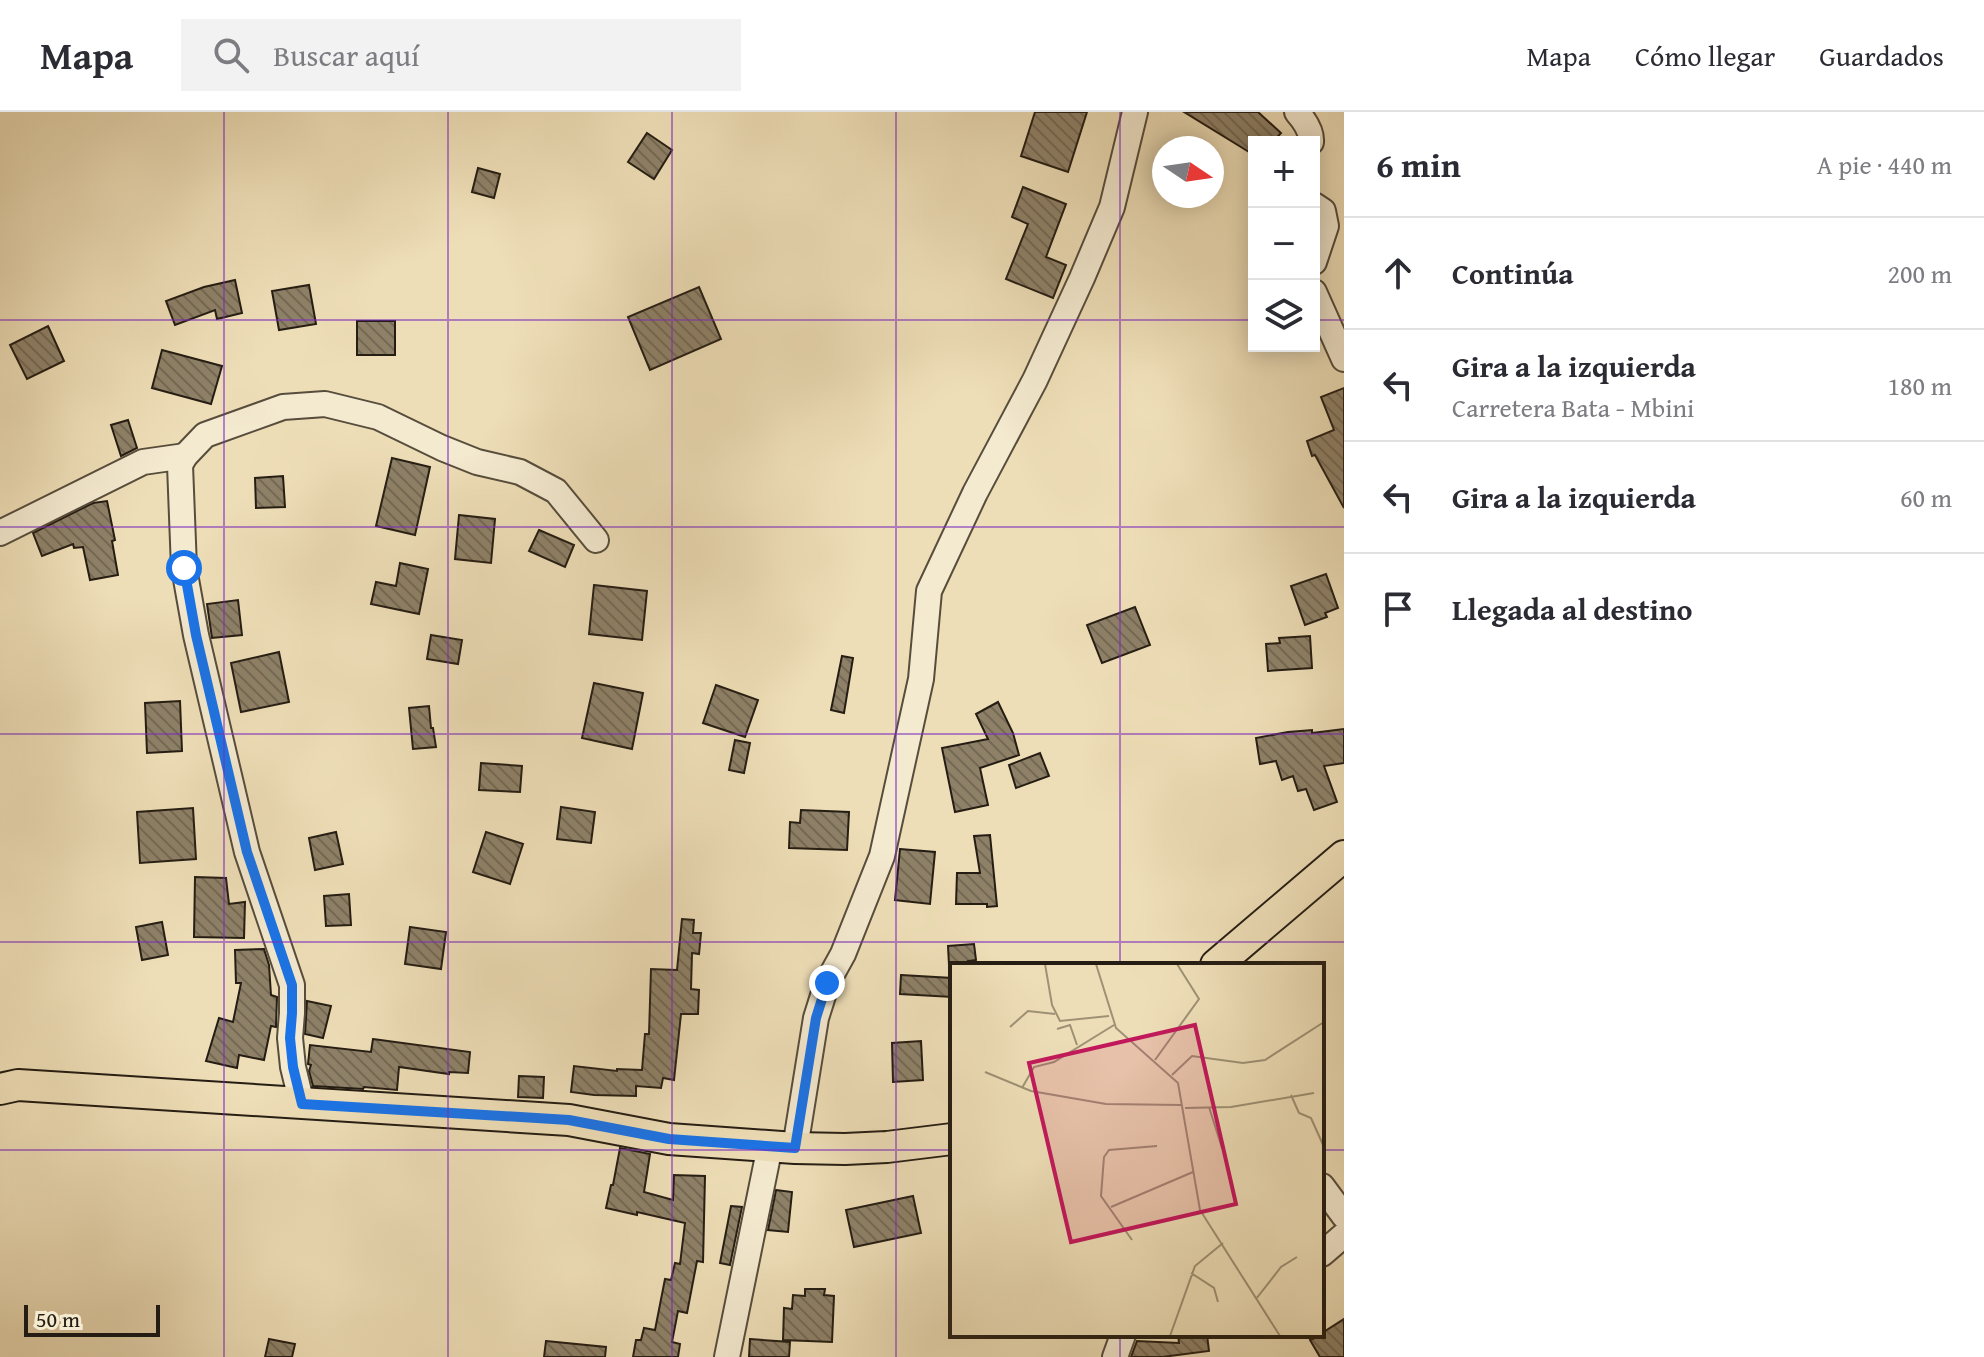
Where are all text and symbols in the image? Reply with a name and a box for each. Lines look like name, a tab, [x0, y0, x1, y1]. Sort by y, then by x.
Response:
search box	[181, 19, 741, 91]
text: Mapa	[40, 27, 133, 83]
icon: search	[209, 33, 253, 77]
text: Buscar aquí	[273, 33, 420, 77]
text: Mapa	[1526, 35, 1591, 76]
text: Cómo llegar	[1635, 35, 1775, 76]
text: Guardados	[1819, 35, 1944, 76]
north arrow	[1152, 136, 1224, 208]
map controls	[1248, 136, 1320, 352]
button: +	[1248, 136, 1320, 208]
text: 6 min	[1376, 140, 1461, 189]
text: A pie · 440 m	[1817, 145, 1952, 184]
button: −	[1248, 208, 1320, 280]
icon: ahead	[1376, 251, 1420, 295]
text: Continúa	[1452, 251, 1574, 295]
text: 200 m	[1887, 254, 1952, 293]
button: layers	[1248, 280, 1320, 352]
text: Gira a la izquierda	[1452, 344, 1696, 388]
icon: left	[1376, 363, 1420, 407]
text: 180 m	[1887, 366, 1952, 405]
text: Carretera Bata - Mbini	[1452, 388, 1694, 427]
icon: left	[1376, 475, 1420, 519]
text: Gira a la izquierda	[1452, 475, 1696, 519]
text: 60 m	[1900, 478, 1952, 517]
route start	[166, 550, 202, 586]
icon: arrive	[1376, 587, 1420, 631]
text: Llegada al destino	[1452, 587, 1693, 631]
inset map	[950, 963, 1324, 1337]
route end	[809, 965, 845, 1001]
scale bar	[24, 1301, 160, 1337]
text: 50 m	[36, 1303, 80, 1335]

